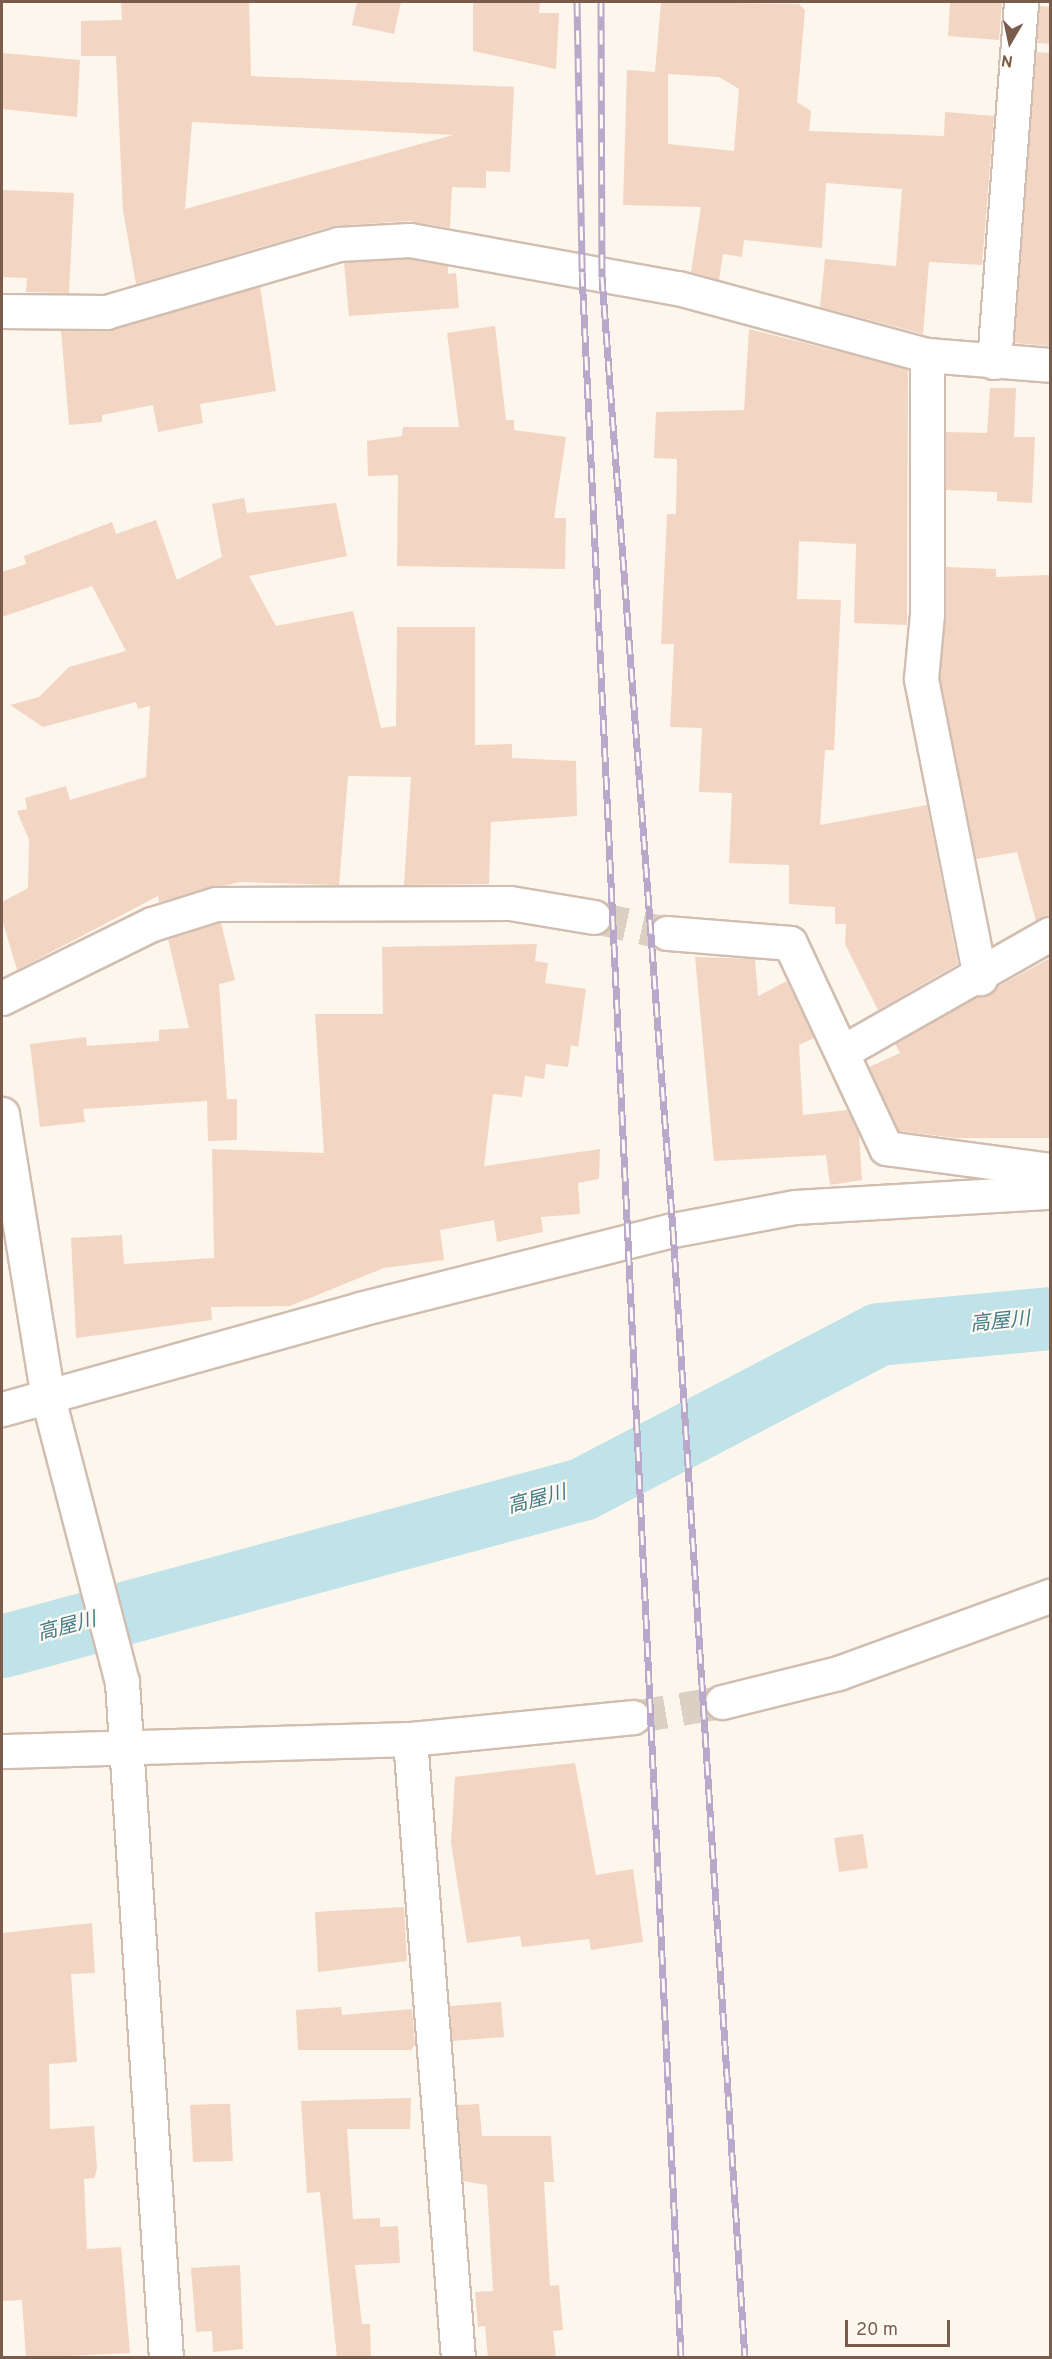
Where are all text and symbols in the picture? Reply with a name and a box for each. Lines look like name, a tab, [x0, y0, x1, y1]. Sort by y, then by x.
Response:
north arrow	[980, 12, 1040, 72]
text: N	[1000, 49, 1014, 71]
water label: 高屋川	[969, 1308, 1031, 1338]
water label: 高屋川	[505, 1482, 569, 1520]
water label: 高屋川	[35, 1609, 99, 1647]
scale bar	[848, 2308, 953, 2346]
text: 20 m	[856, 2319, 898, 2342]

